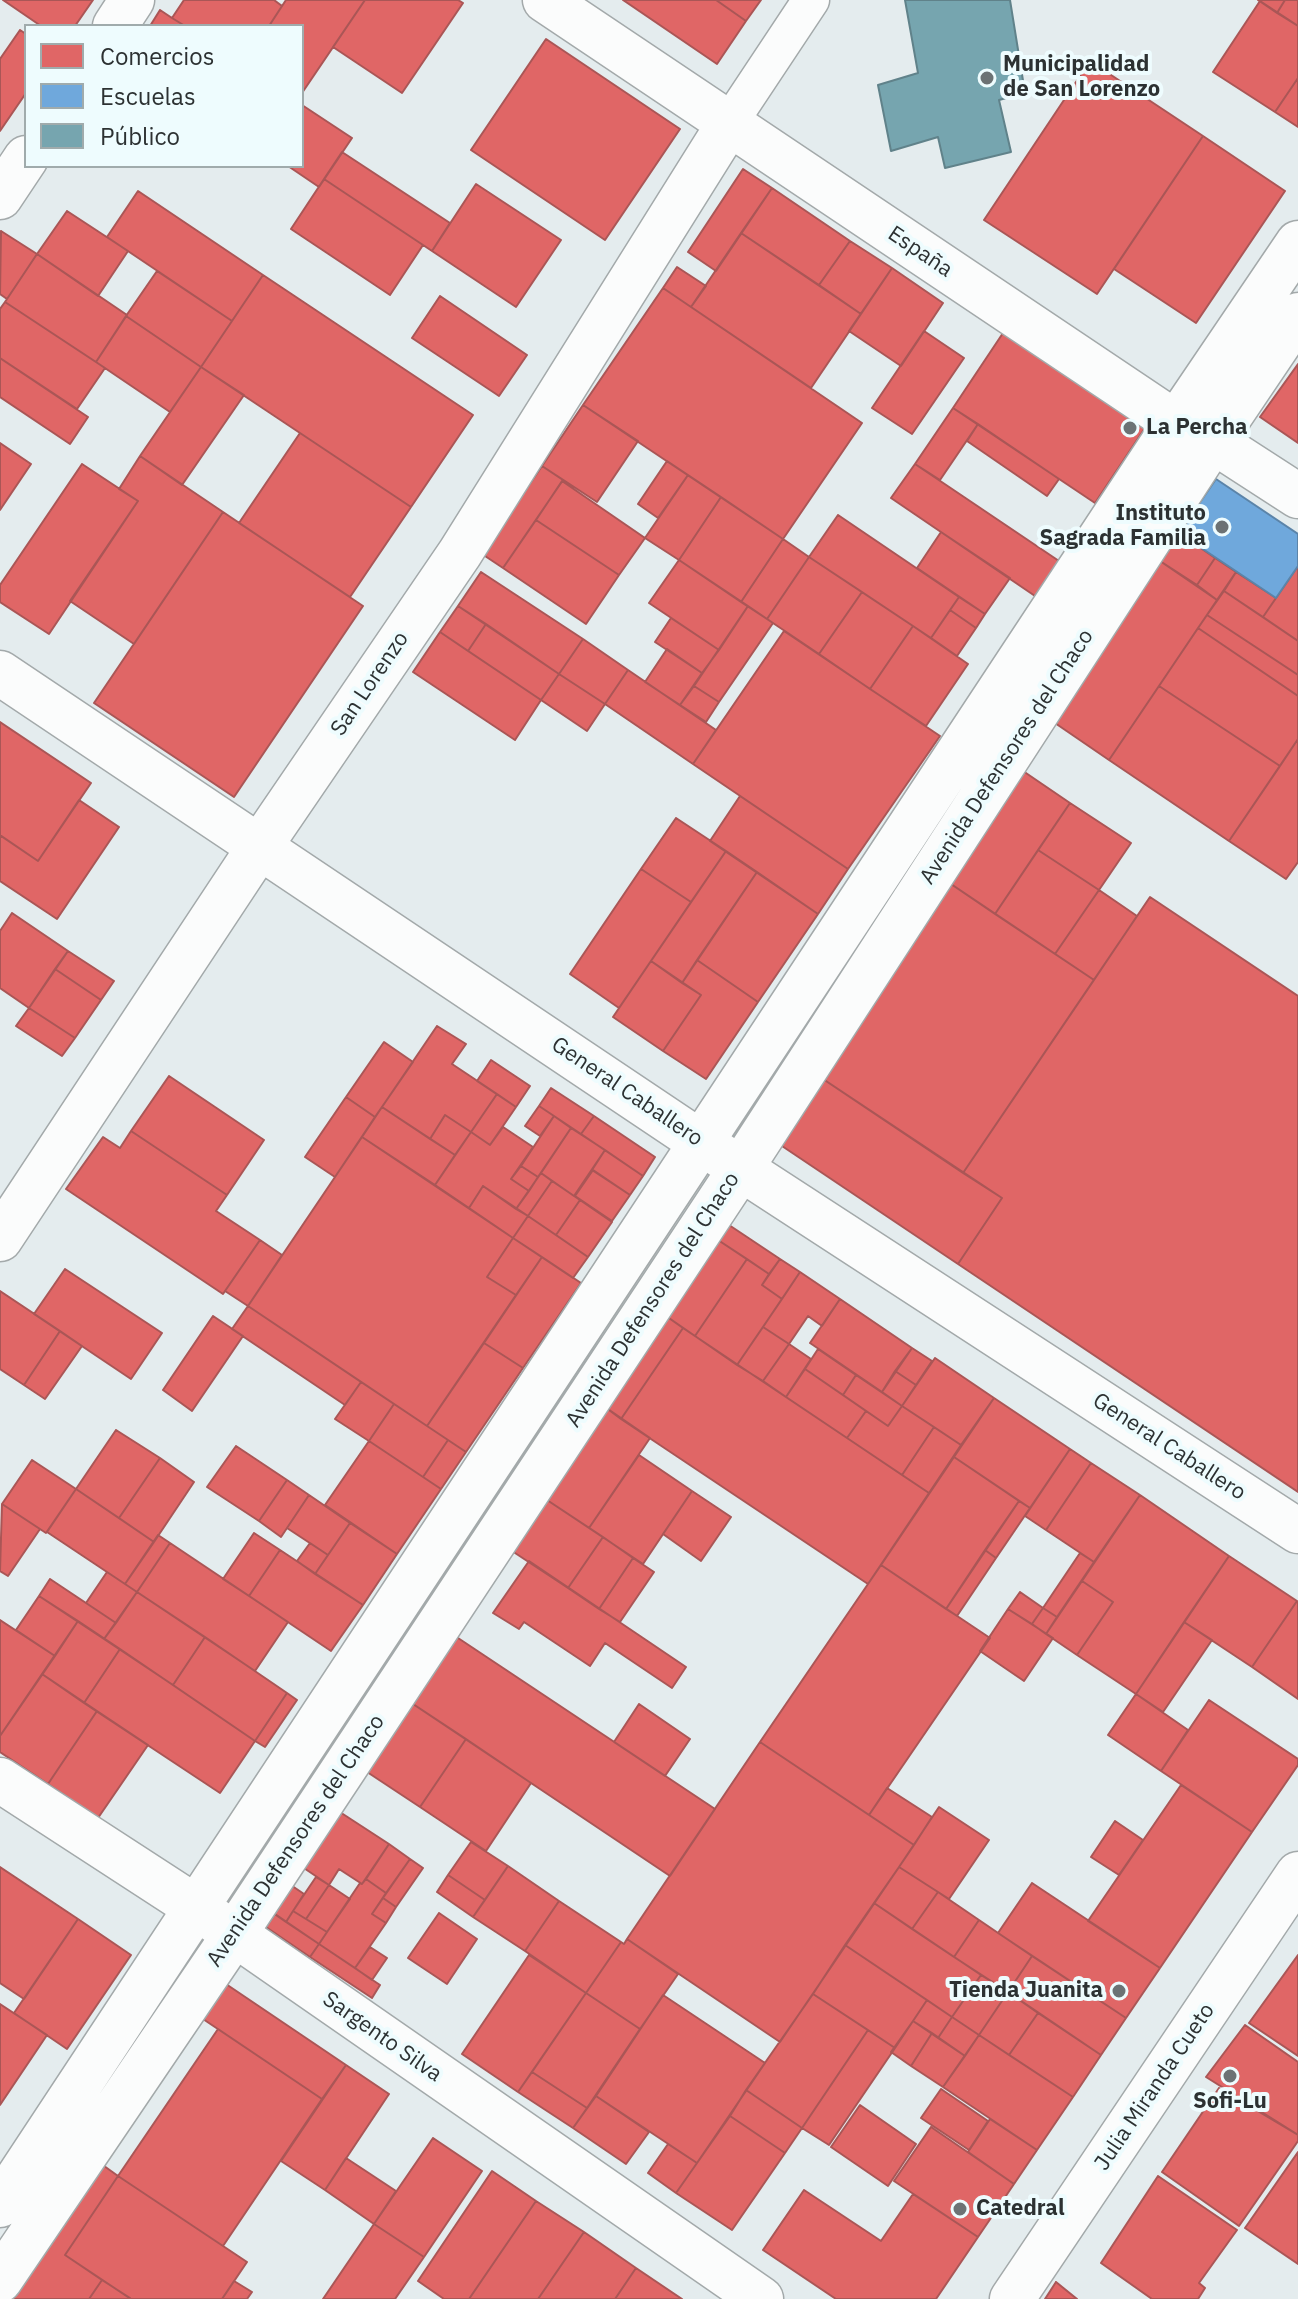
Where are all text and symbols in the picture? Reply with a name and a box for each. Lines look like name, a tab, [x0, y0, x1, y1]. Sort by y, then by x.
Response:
legend	[24, 24, 304, 168]
text: Comercios	[100, 40, 214, 72]
place label: Municipalidad de San Lorenzo	[1003, 52, 1160, 104]
marker: Municipalidad de San Lorenzo	[978, 69, 996, 87]
text: Escuelas	[100, 80, 196, 112]
text: Público	[100, 120, 180, 152]
street label: España	[883, 221, 957, 283]
place label: La Percha	[1146, 415, 1248, 441]
marker: La Percha	[1121, 419, 1139, 437]
place label: Instituto Sagrada Familia	[1039, 501, 1206, 552]
marker: Instituto Sagrada Familia	[1213, 518, 1231, 536]
street label: Avenida Defensores del Chaco	[915, 625, 1099, 889]
street label: San Lorenzo	[325, 627, 415, 741]
street label: General Caballero	[546, 1032, 708, 1152]
street label: Avenida Defensores del Chaco	[561, 1168, 745, 1432]
street label: General Caballero	[1088, 1388, 1250, 1506]
street label: Avenida Defensores del Chaco	[202, 1710, 390, 1972]
place label: Tienda Juanita	[949, 1978, 1103, 2004]
marker: Tienda Juanita	[1110, 1982, 1128, 2000]
street label: Sargento Silva	[317, 1986, 447, 2088]
street label: Julia Miranda Cueto	[1089, 1999, 1221, 2175]
marker: Sofi-Lu	[1221, 2067, 1239, 2085]
place label: Sofi-Lu	[1193, 2089, 1267, 2115]
place label: Catedral	[976, 2196, 1065, 2222]
marker: Catedral	[951, 2200, 969, 2218]

